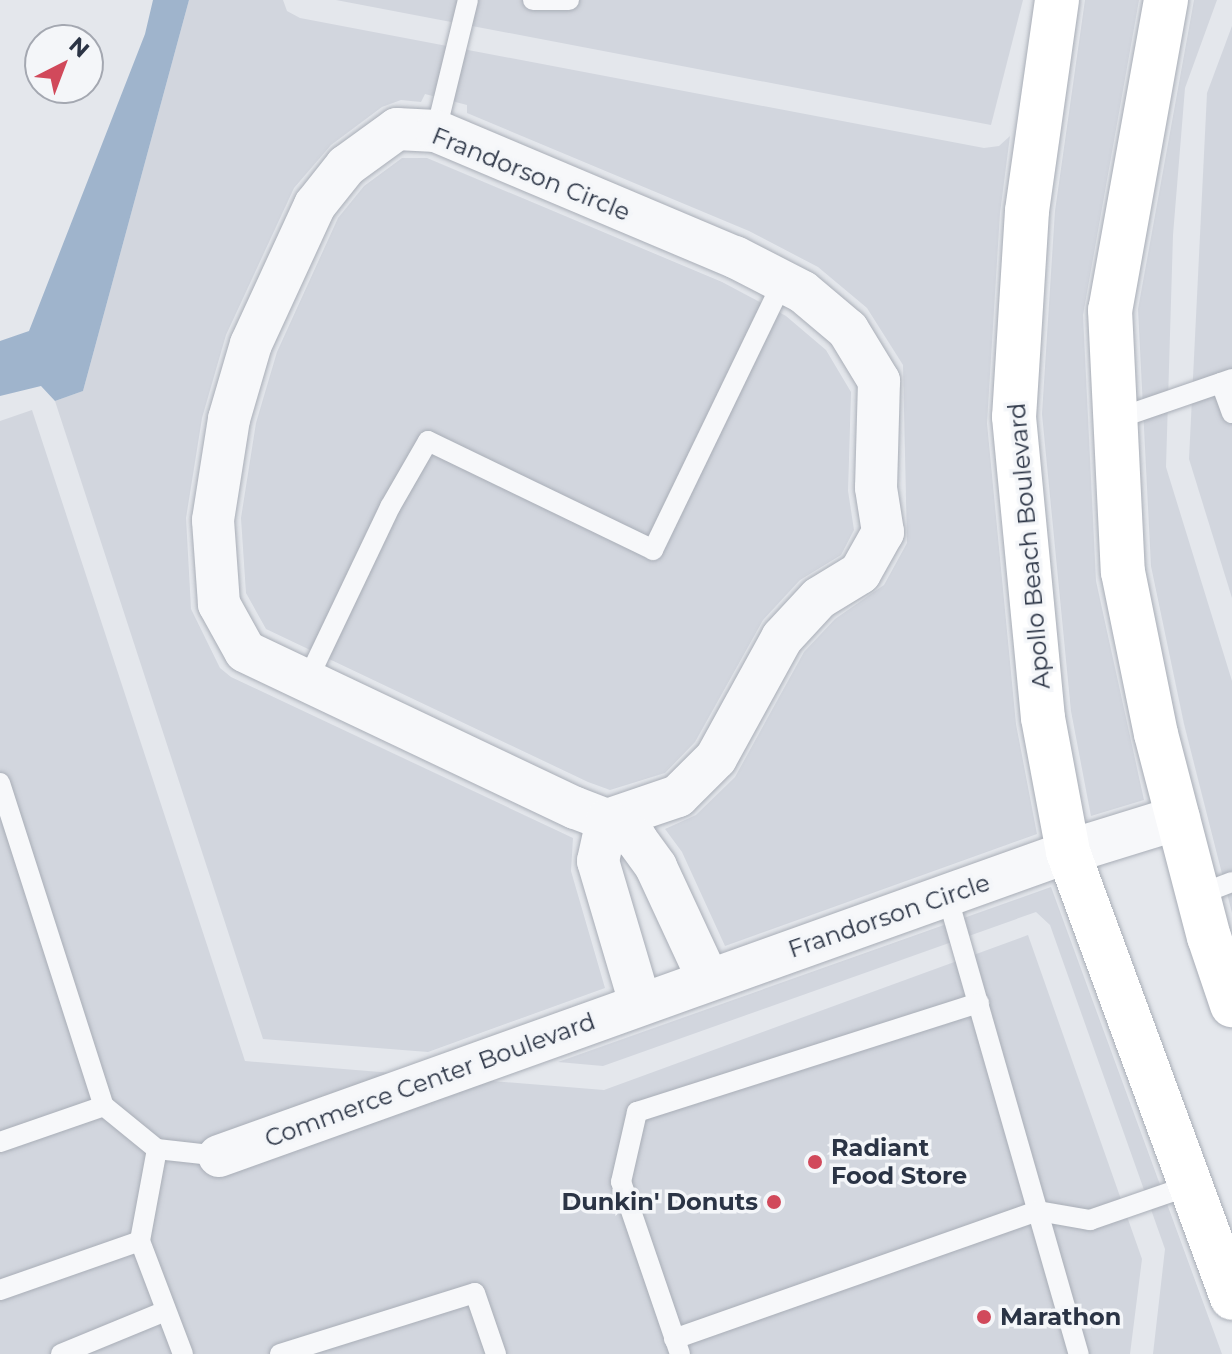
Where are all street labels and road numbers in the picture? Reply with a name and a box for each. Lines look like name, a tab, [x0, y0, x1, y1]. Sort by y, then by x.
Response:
street label: Frandorson Circle	[428, 121, 634, 227]
street label: Apollo Beach Boulevard	[1002, 402, 1056, 690]
street label: Frandorson Circle	[784, 868, 994, 964]
street label: Commerce Center Boulevard	[261, 1007, 599, 1153]

